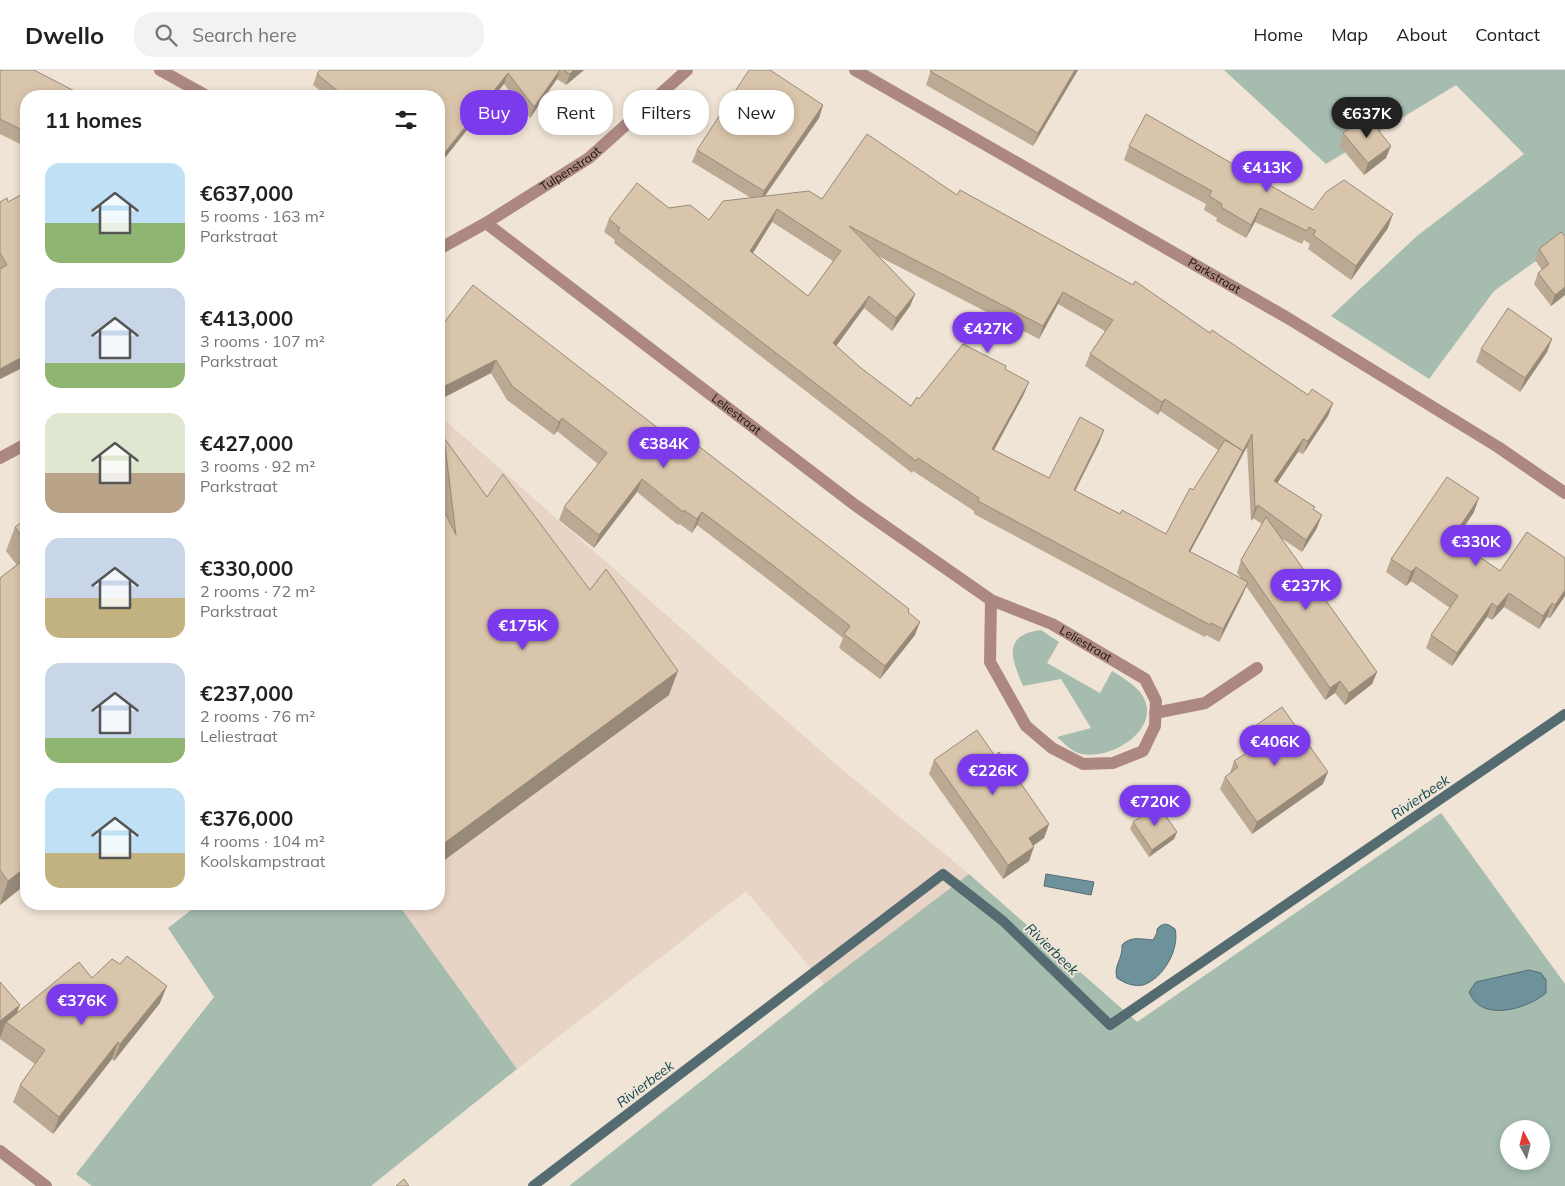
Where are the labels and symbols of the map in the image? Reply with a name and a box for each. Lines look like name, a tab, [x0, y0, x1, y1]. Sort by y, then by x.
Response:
pin: €637K	[1332, 97, 1402, 139]
street label: Tulpenstraat	[537, 143, 604, 194]
pin: €413K	[1232, 150, 1302, 193]
street label: Parkstraat	[1185, 254, 1243, 296]
pin: €427K	[953, 312, 1023, 354]
street label: Leliestraat	[709, 390, 764, 438]
pin: €384K	[629, 426, 699, 469]
pin: €330K	[1441, 524, 1511, 567]
pin: €237K	[1271, 568, 1341, 611]
pin: €175K	[488, 608, 558, 651]
street label: Leliestraat	[1057, 622, 1115, 665]
pin: €406K	[1240, 724, 1310, 767]
pin: €226K	[958, 754, 1028, 796]
water label: Rivierbeek	[1387, 770, 1454, 823]
pin: €720K	[1120, 784, 1190, 827]
water label: Rivierbeek	[1022, 919, 1083, 979]
pin: €376K	[47, 984, 117, 1026]
water label: Rivierbeek	[613, 1056, 678, 1111]
north arrow	[1500, 1120, 1550, 1170]

